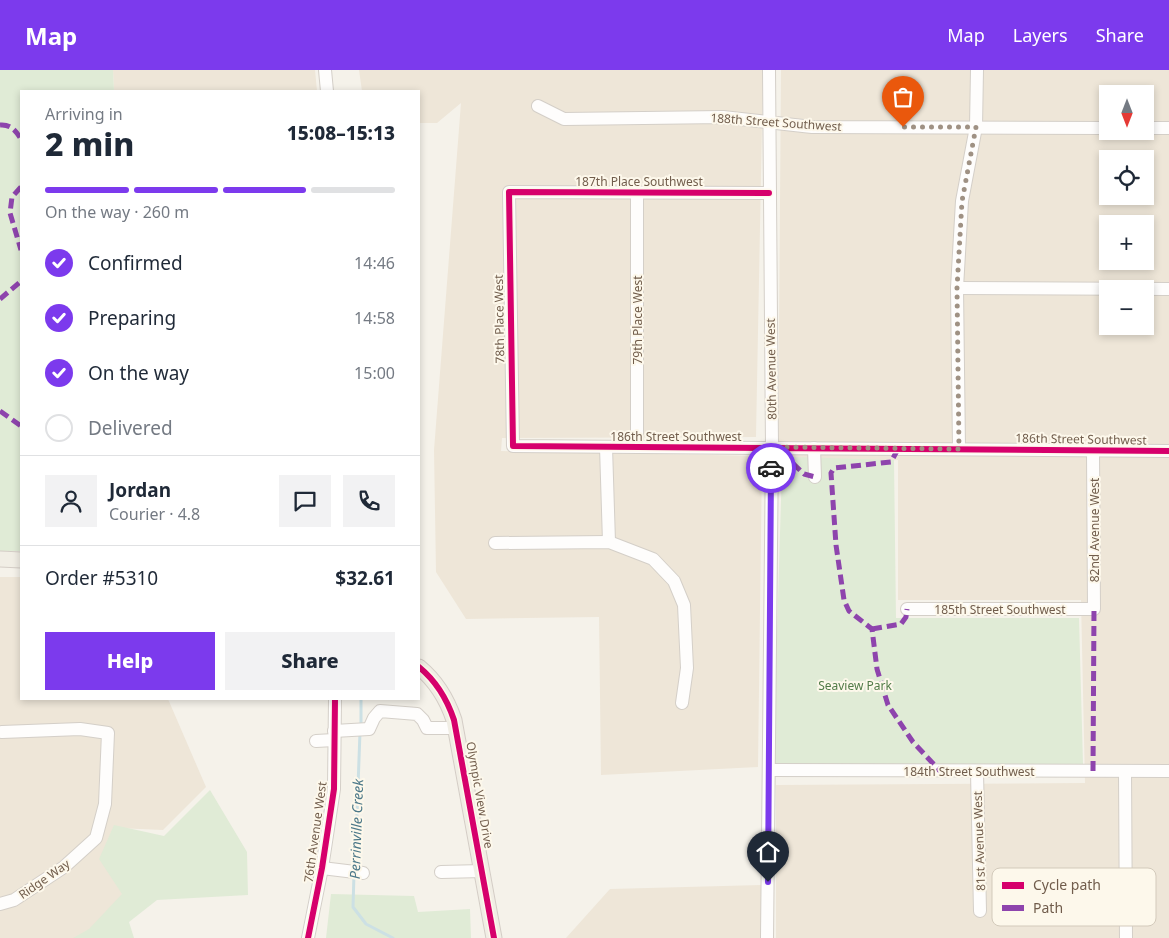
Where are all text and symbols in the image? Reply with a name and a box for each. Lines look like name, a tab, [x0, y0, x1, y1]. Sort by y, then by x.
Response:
text: Map	[25, 19, 77, 52]
text: Map	[947, 23, 985, 47]
text: Layers	[1013, 23, 1068, 47]
text: Share	[1096, 23, 1144, 47]
pin	[882, 76, 924, 127]
icon: bag	[889, 83, 917, 111]
north arrow	[1099, 85, 1154, 140]
map controls	[1099, 85, 1154, 335]
text: Arriving in	[45, 103, 123, 125]
street label: 188th Street Southwest	[710, 109, 843, 135]
text: 15:08–15:13	[287, 120, 395, 146]
text: 2 min	[45, 122, 134, 165]
button: locate	[1099, 150, 1154, 205]
street label: 187th Place Southwest	[575, 173, 703, 190]
text: On the way · 260 m	[45, 201, 189, 223]
button: +	[1099, 215, 1154, 270]
icon: check	[45, 249, 73, 277]
text: Confirmed	[88, 250, 183, 276]
text: 14:46	[354, 252, 395, 274]
street label: 78th Place West	[490, 274, 508, 364]
street label: 79th Place West	[629, 275, 646, 365]
button: −	[1099, 280, 1154, 335]
icon: check	[45, 304, 73, 332]
text: Preparing	[88, 305, 176, 331]
text: 14:58	[354, 307, 395, 329]
street label: 80th Avenue West	[762, 317, 780, 420]
icon: check	[45, 359, 73, 387]
text: On the way	[88, 360, 189, 386]
text: 15:00	[354, 362, 395, 384]
text: Delivered	[88, 415, 173, 441]
street label: 186th Street Southwest	[610, 428, 742, 445]
street label: 186th Street Southwest	[1015, 429, 1147, 449]
courier	[746, 443, 796, 493]
icon: car	[757, 454, 785, 482]
button: person	[45, 475, 97, 527]
button: chat	[279, 475, 331, 527]
button: phone	[343, 475, 395, 527]
text: Jordan	[109, 477, 171, 503]
street label: 82nd Avenue West	[1086, 477, 1103, 582]
text: Courier · 4.8	[109, 503, 200, 525]
text: Order #5310	[45, 565, 158, 591]
text: $32.61	[335, 565, 395, 591]
street label: 185th Street Southwest	[934, 601, 1066, 618]
button: Help	[45, 632, 215, 690]
button: Share	[225, 632, 395, 690]
park label: Seaview Park	[818, 677, 892, 694]
street label: Olympic View Drive	[462, 740, 498, 850]
street label: 184th Street Southwest	[903, 763, 1035, 780]
water label: Perrinville Creek	[345, 778, 367, 879]
street label: 76th Avenue West	[300, 780, 331, 884]
street label: 81st Avenue West	[969, 790, 989, 891]
pin	[747, 831, 789, 882]
icon: home	[754, 838, 782, 866]
street label: Ridge Way	[15, 855, 74, 903]
legend	[992, 868, 1156, 926]
text: Cycle path	[1033, 875, 1101, 894]
text: Path	[1033, 898, 1063, 917]

